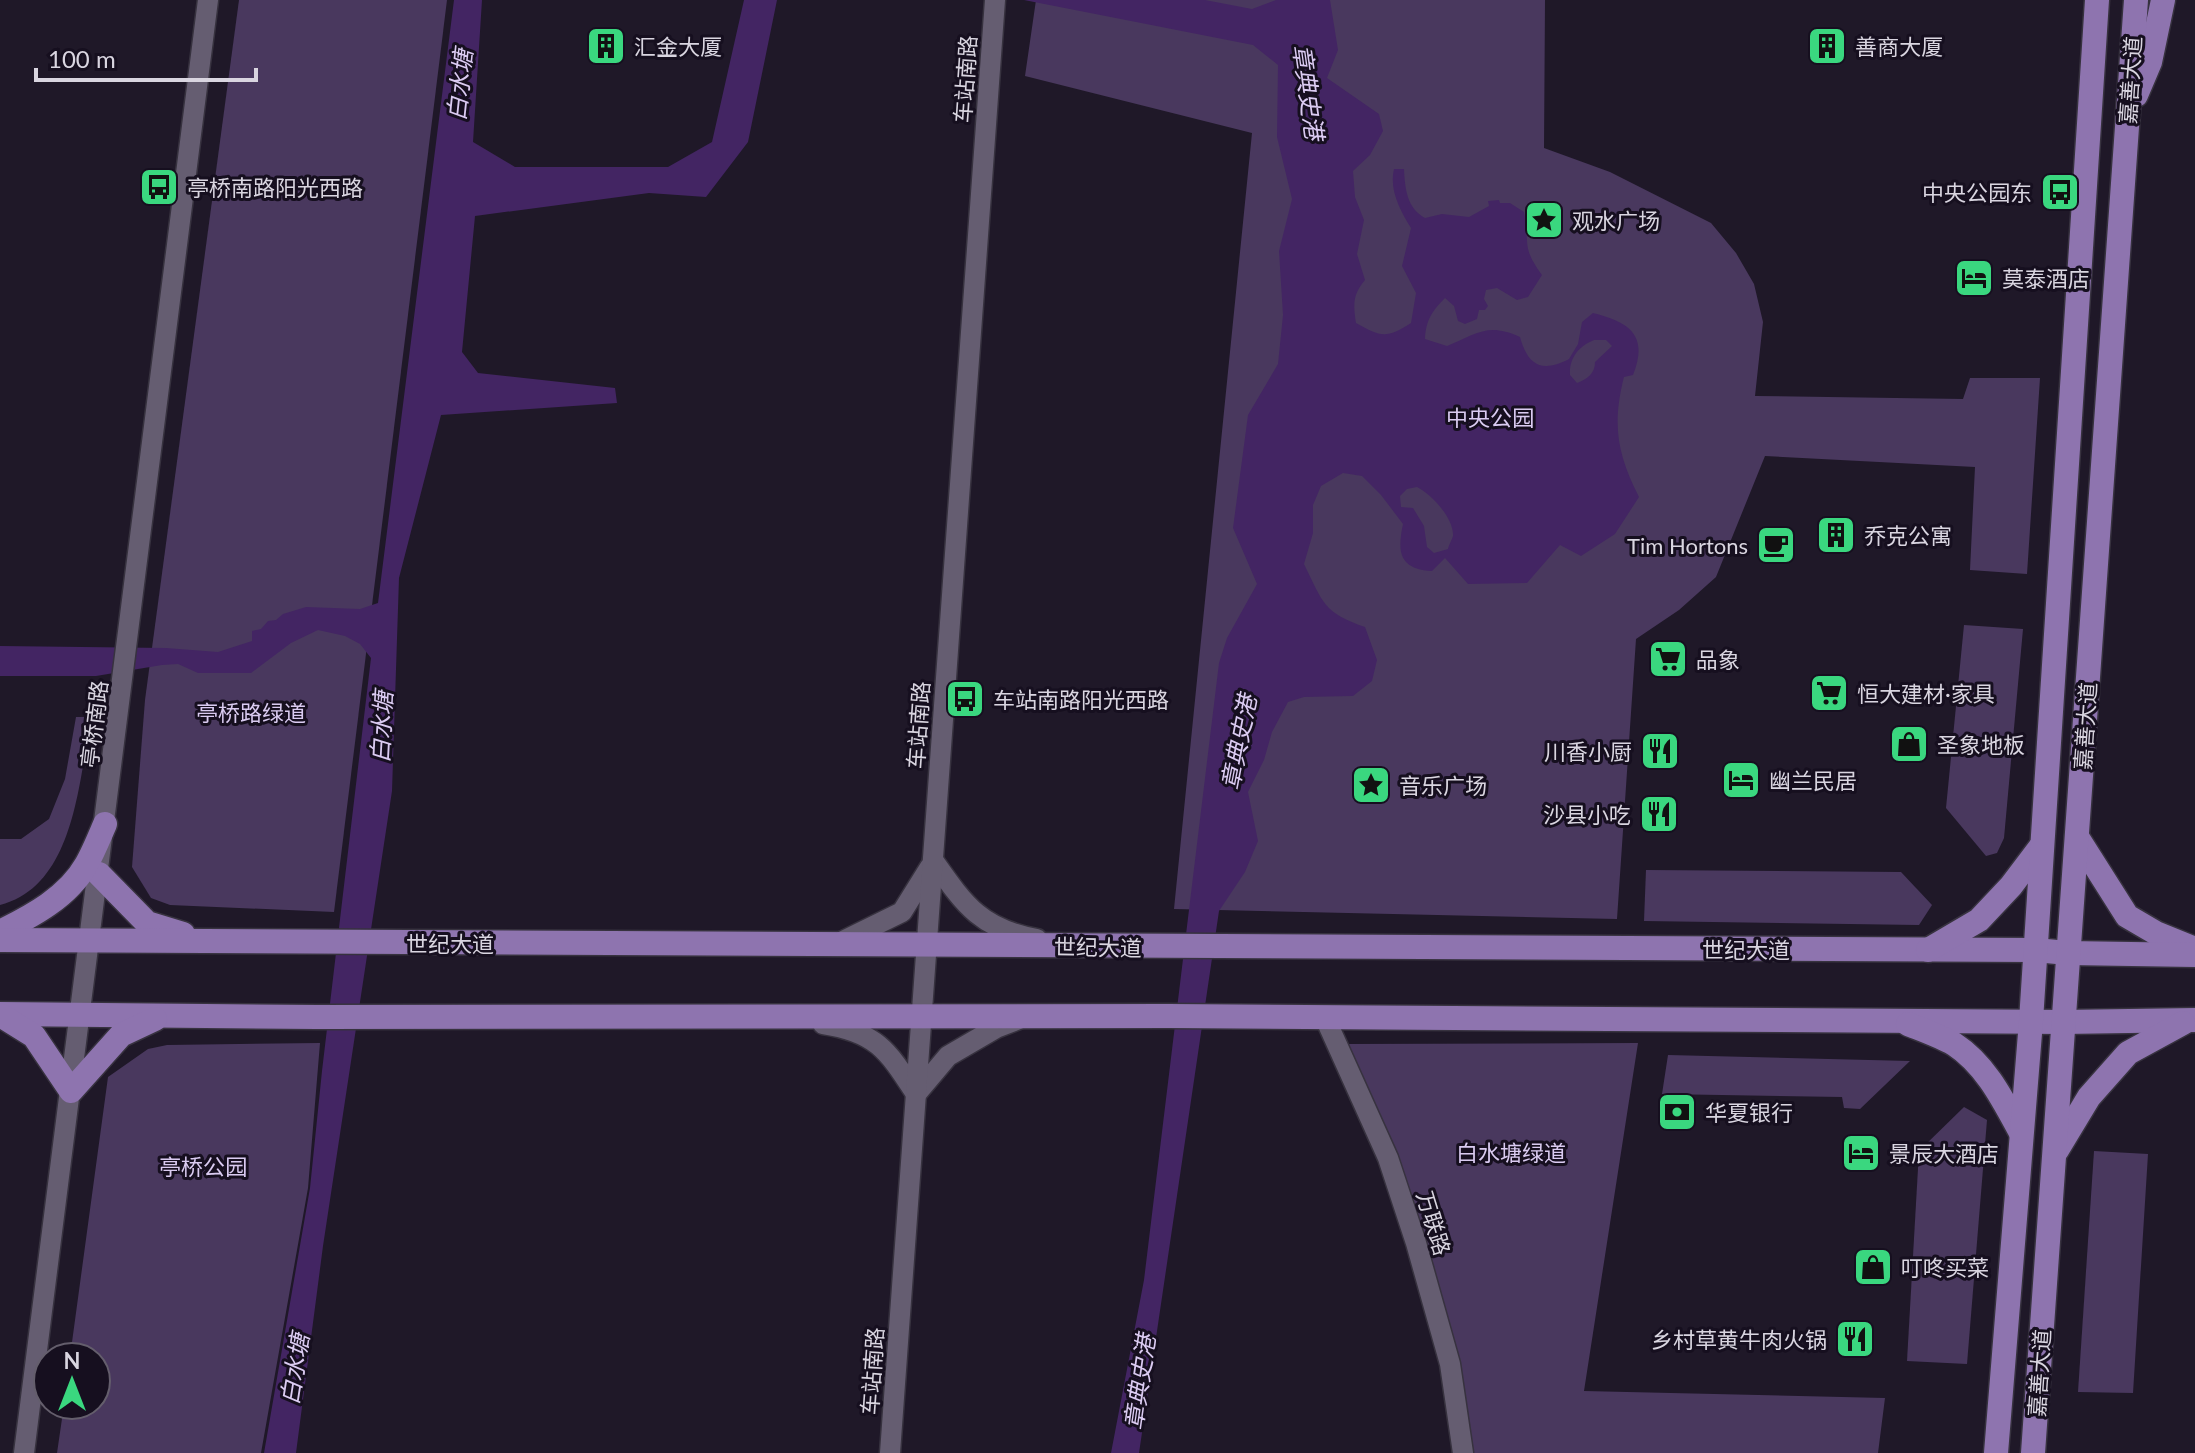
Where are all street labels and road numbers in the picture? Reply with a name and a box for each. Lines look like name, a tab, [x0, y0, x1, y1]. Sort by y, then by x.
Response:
street label: 车站南路	[948, 34, 982, 124]
street label: 嘉善大道	[2113, 35, 2147, 125]
street label: 亭桥南路	[75, 679, 113, 769]
street label: 车站南路	[901, 680, 935, 770]
street label: 嘉善大道	[2068, 681, 2102, 771]
street label: 世纪大道	[406, 930, 494, 957]
street label: 世纪大道	[1054, 933, 1142, 961]
street label: 世纪大道	[1702, 936, 1790, 963]
street label: 万联路	[1411, 1187, 1457, 1259]
street label: 车站南路	[855, 1326, 889, 1416]
street label: 嘉善大道	[2022, 1328, 2056, 1418]

